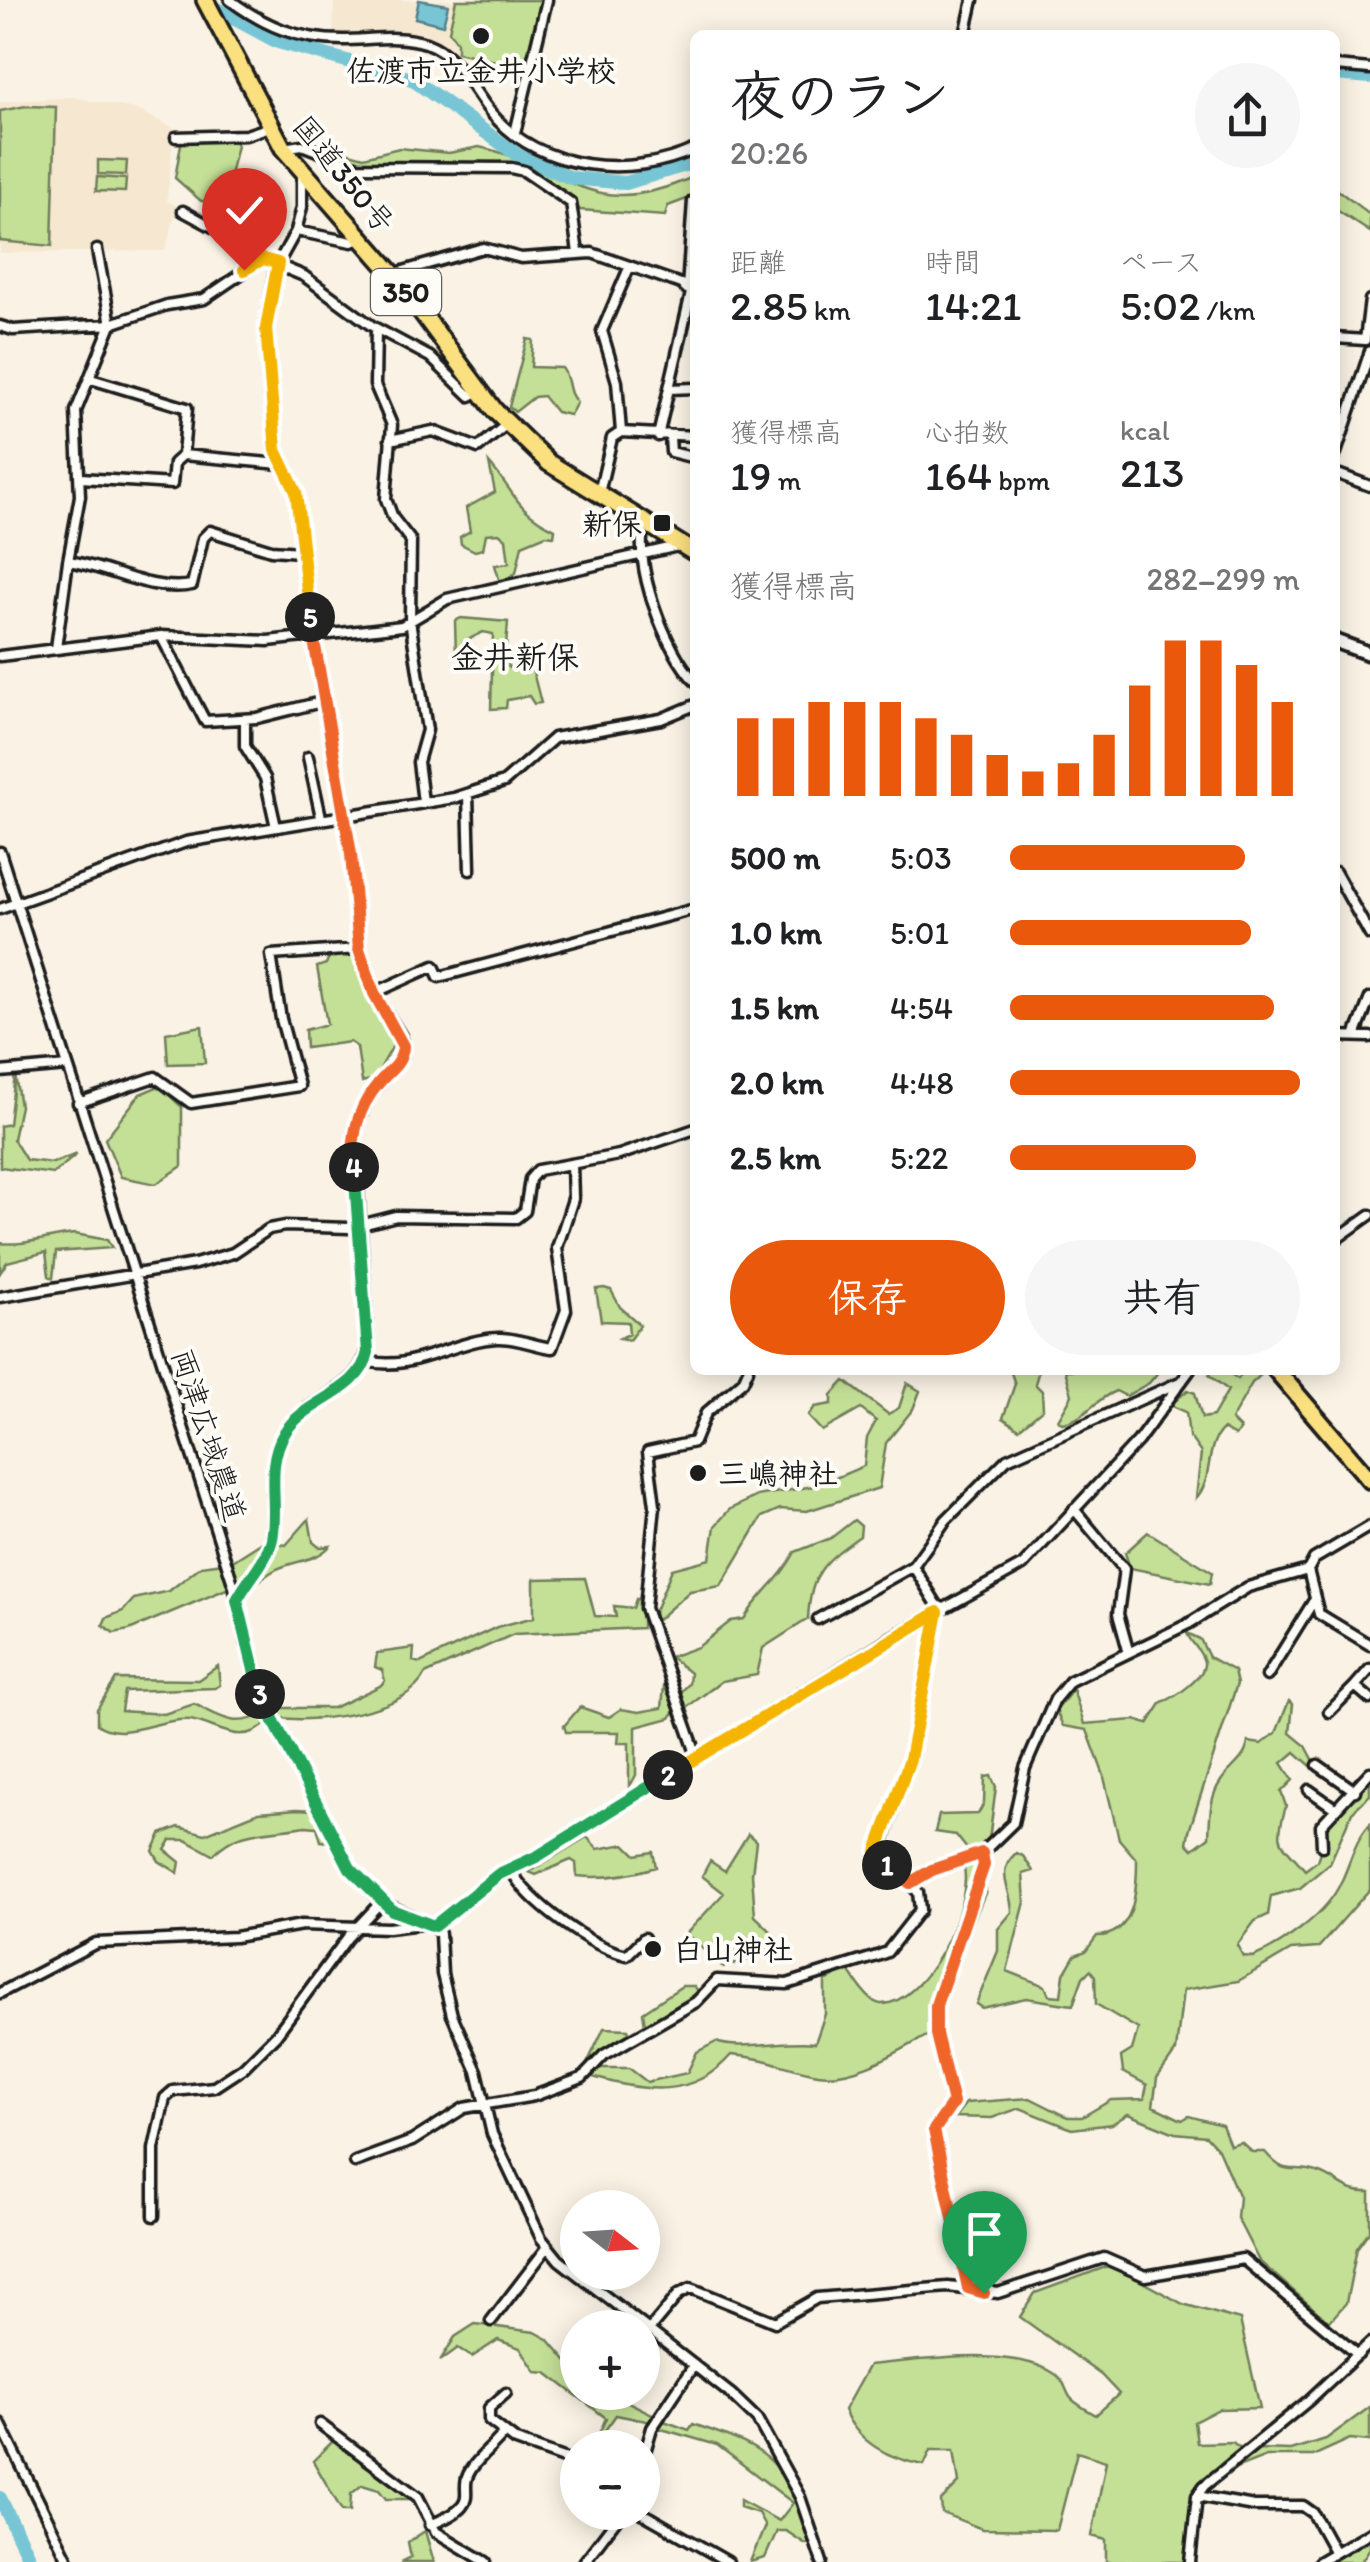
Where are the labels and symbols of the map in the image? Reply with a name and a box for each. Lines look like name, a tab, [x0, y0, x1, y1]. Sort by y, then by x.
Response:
marker: 佐渡市立金井小学校	[470, 25, 492, 47]
place label: 佐渡市立金井小学校	[346, 52, 616, 89]
street label: 国道350号	[285, 108, 403, 240]
pin	[202, 168, 287, 271]
road number: 350	[371, 269, 441, 315]
place label: 新保	[582, 505, 642, 542]
marker: 新保	[651, 512, 673, 534]
pin: 5	[285, 592, 335, 642]
district label: 金井新保	[451, 638, 579, 676]
pin: 4	[329, 1142, 379, 1192]
street label: 両津広域農道	[164, 1344, 254, 1526]
place label: 三嶋神社	[718, 1455, 838, 1492]
marker: 三嶋神社	[687, 1462, 709, 1484]
pin: 3	[235, 1669, 285, 1719]
pin: 2	[643, 1750, 693, 1800]
pin: 1	[862, 1840, 912, 1890]
place label: 白山神社	[673, 1931, 793, 1968]
marker: 白山神社	[642, 1938, 664, 1960]
north arrow	[560, 2190, 660, 2290]
pin	[942, 2191, 1027, 2294]

